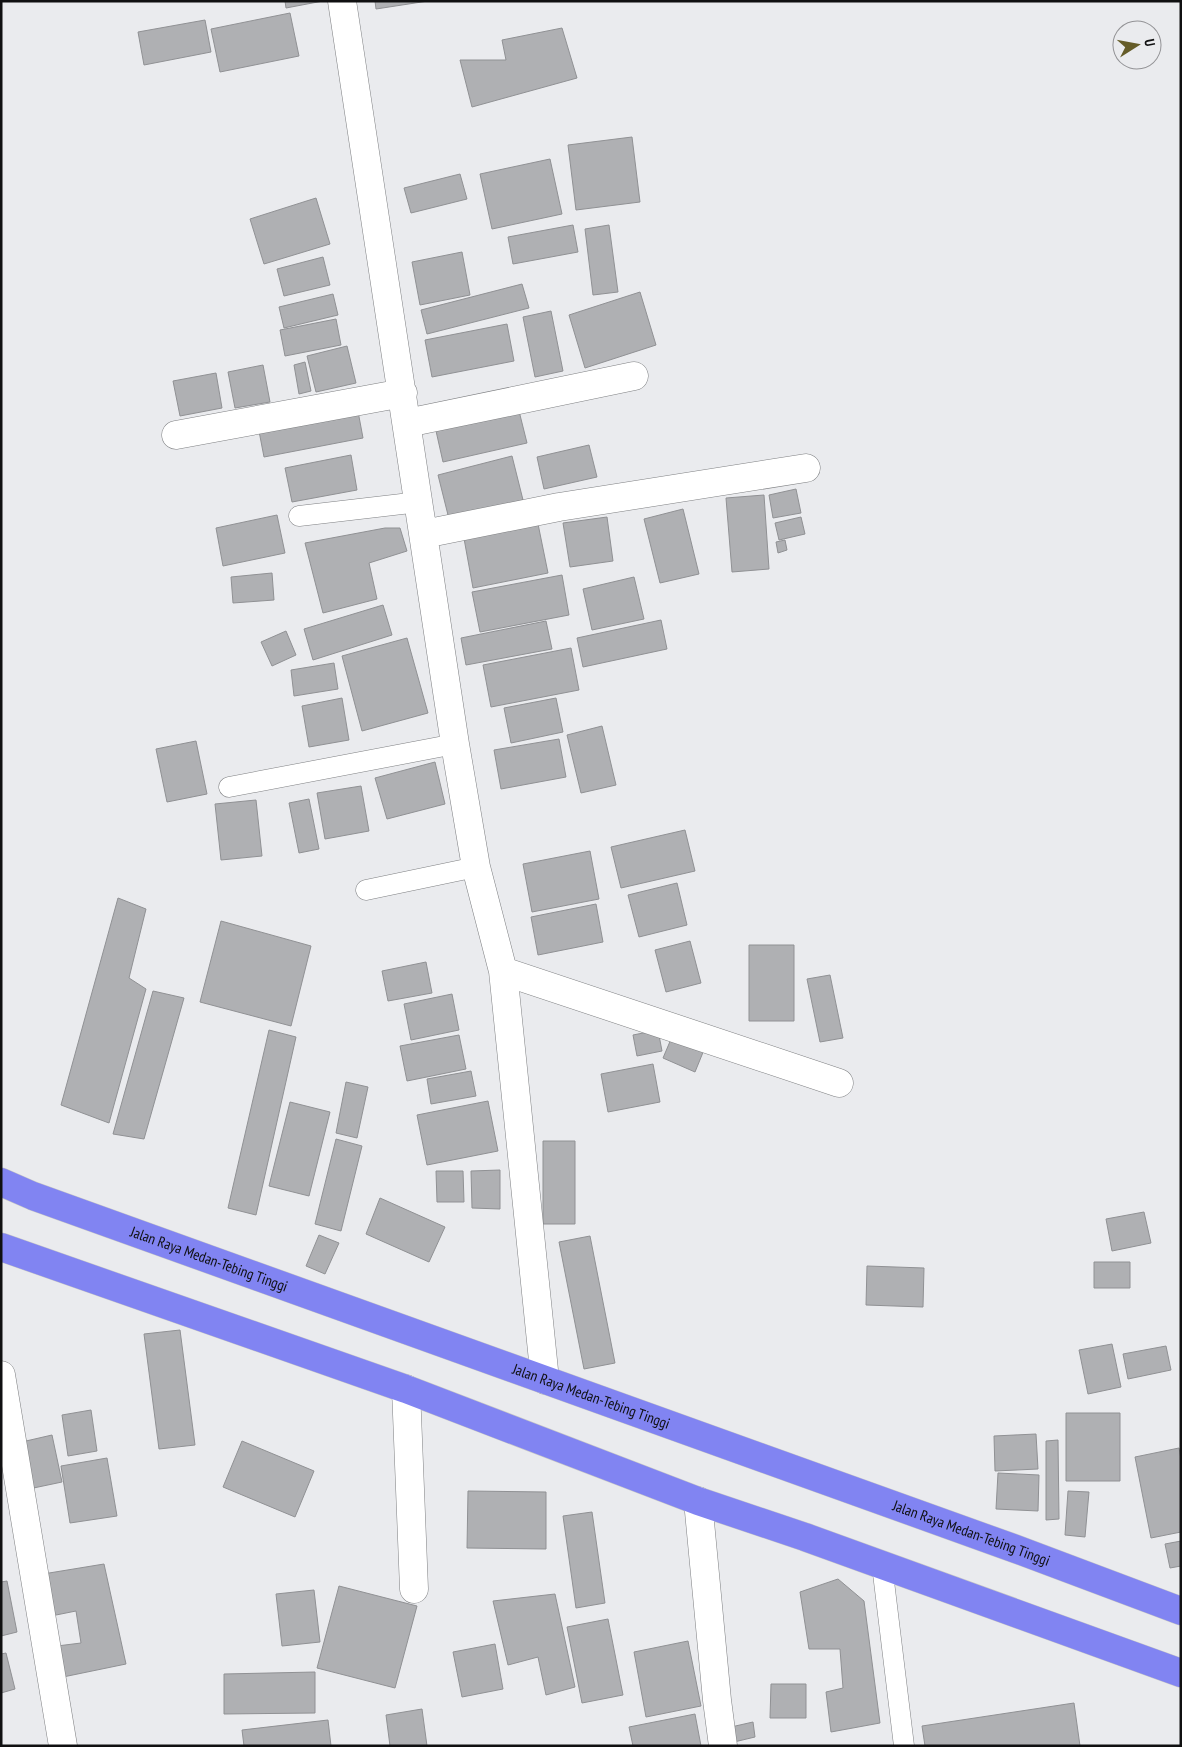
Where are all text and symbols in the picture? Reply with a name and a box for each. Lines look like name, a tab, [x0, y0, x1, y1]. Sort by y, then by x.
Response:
north arrow	[1112, 20, 1162, 70]
text: U	[1140, 37, 1159, 48]
street label: Jalan Raya Medan-Tebing Tinggi	[127, 1221, 290, 1296]
street label: Jalan Raya Medan-Tebing Tinggi	[509, 1359, 673, 1433]
street label: Jalan Raya Medan-Tebing Tinggi	[889, 1495, 1053, 1570]

